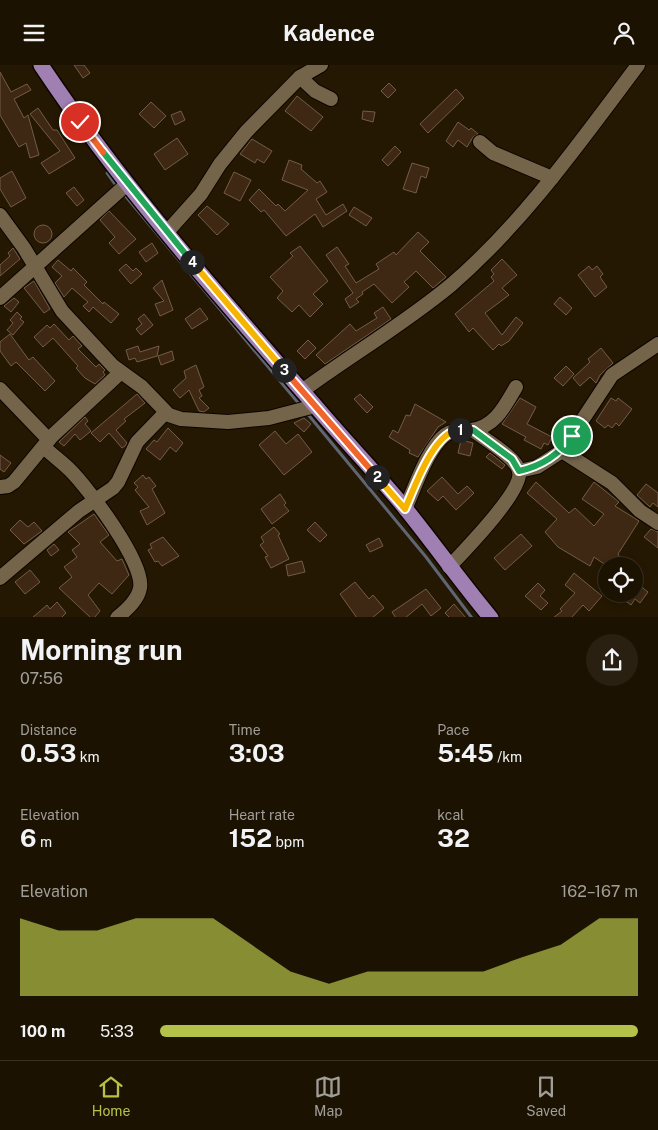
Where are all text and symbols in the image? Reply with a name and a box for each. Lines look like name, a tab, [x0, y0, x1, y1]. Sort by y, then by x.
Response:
icon: menu	[20, 19, 48, 47]
icon: person	[610, 19, 638, 47]
text: Kadence	[283, 20, 375, 46]
pin	[59, 101, 101, 143]
icon: check	[66, 108, 94, 136]
pin: 4	[180, 249, 204, 275]
text: 4	[188, 254, 197, 270]
pin: 3	[272, 357, 296, 383]
text: 3	[280, 362, 289, 378]
pin	[551, 415, 593, 457]
pin: 1	[448, 417, 472, 443]
text: 1	[458, 422, 464, 438]
icon: arrive	[558, 422, 586, 450]
pin: 2	[364, 465, 390, 489]
text: 2	[373, 469, 382, 485]
map controls	[598, 557, 643, 602]
button: locate	[598, 557, 643, 602]
text: Morning run	[20, 633, 183, 666]
button: share	[586, 634, 638, 686]
text: 07:56	[20, 669, 63, 688]
text: Distance	[20, 722, 77, 738]
text: Time	[229, 722, 261, 738]
text: Pace	[437, 722, 469, 738]
text: 0.53	[20, 738, 76, 768]
text: 3:03	[229, 738, 285, 768]
text: 5:45	[437, 738, 494, 768]
text: km	[76, 749, 100, 765]
text: /km	[494, 749, 522, 765]
text: Elevation	[20, 807, 79, 823]
text: Heart rate	[229, 807, 295, 823]
text: kcal	[437, 807, 464, 823]
text: 6	[20, 823, 37, 853]
text: 152	[229, 823, 272, 853]
text: 32	[437, 823, 470, 853]
text: m	[37, 834, 52, 850]
text: bpm	[272, 834, 304, 850]
text: Elevation	[20, 882, 88, 901]
text: 162–167 m	[561, 882, 638, 901]
text: 100 m	[20, 1022, 65, 1041]
text: 5:33	[100, 1022, 134, 1041]
tab: Home	[92, 1073, 130, 1119]
tab: Map	[314, 1073, 342, 1119]
tab: Saved	[526, 1073, 566, 1119]

